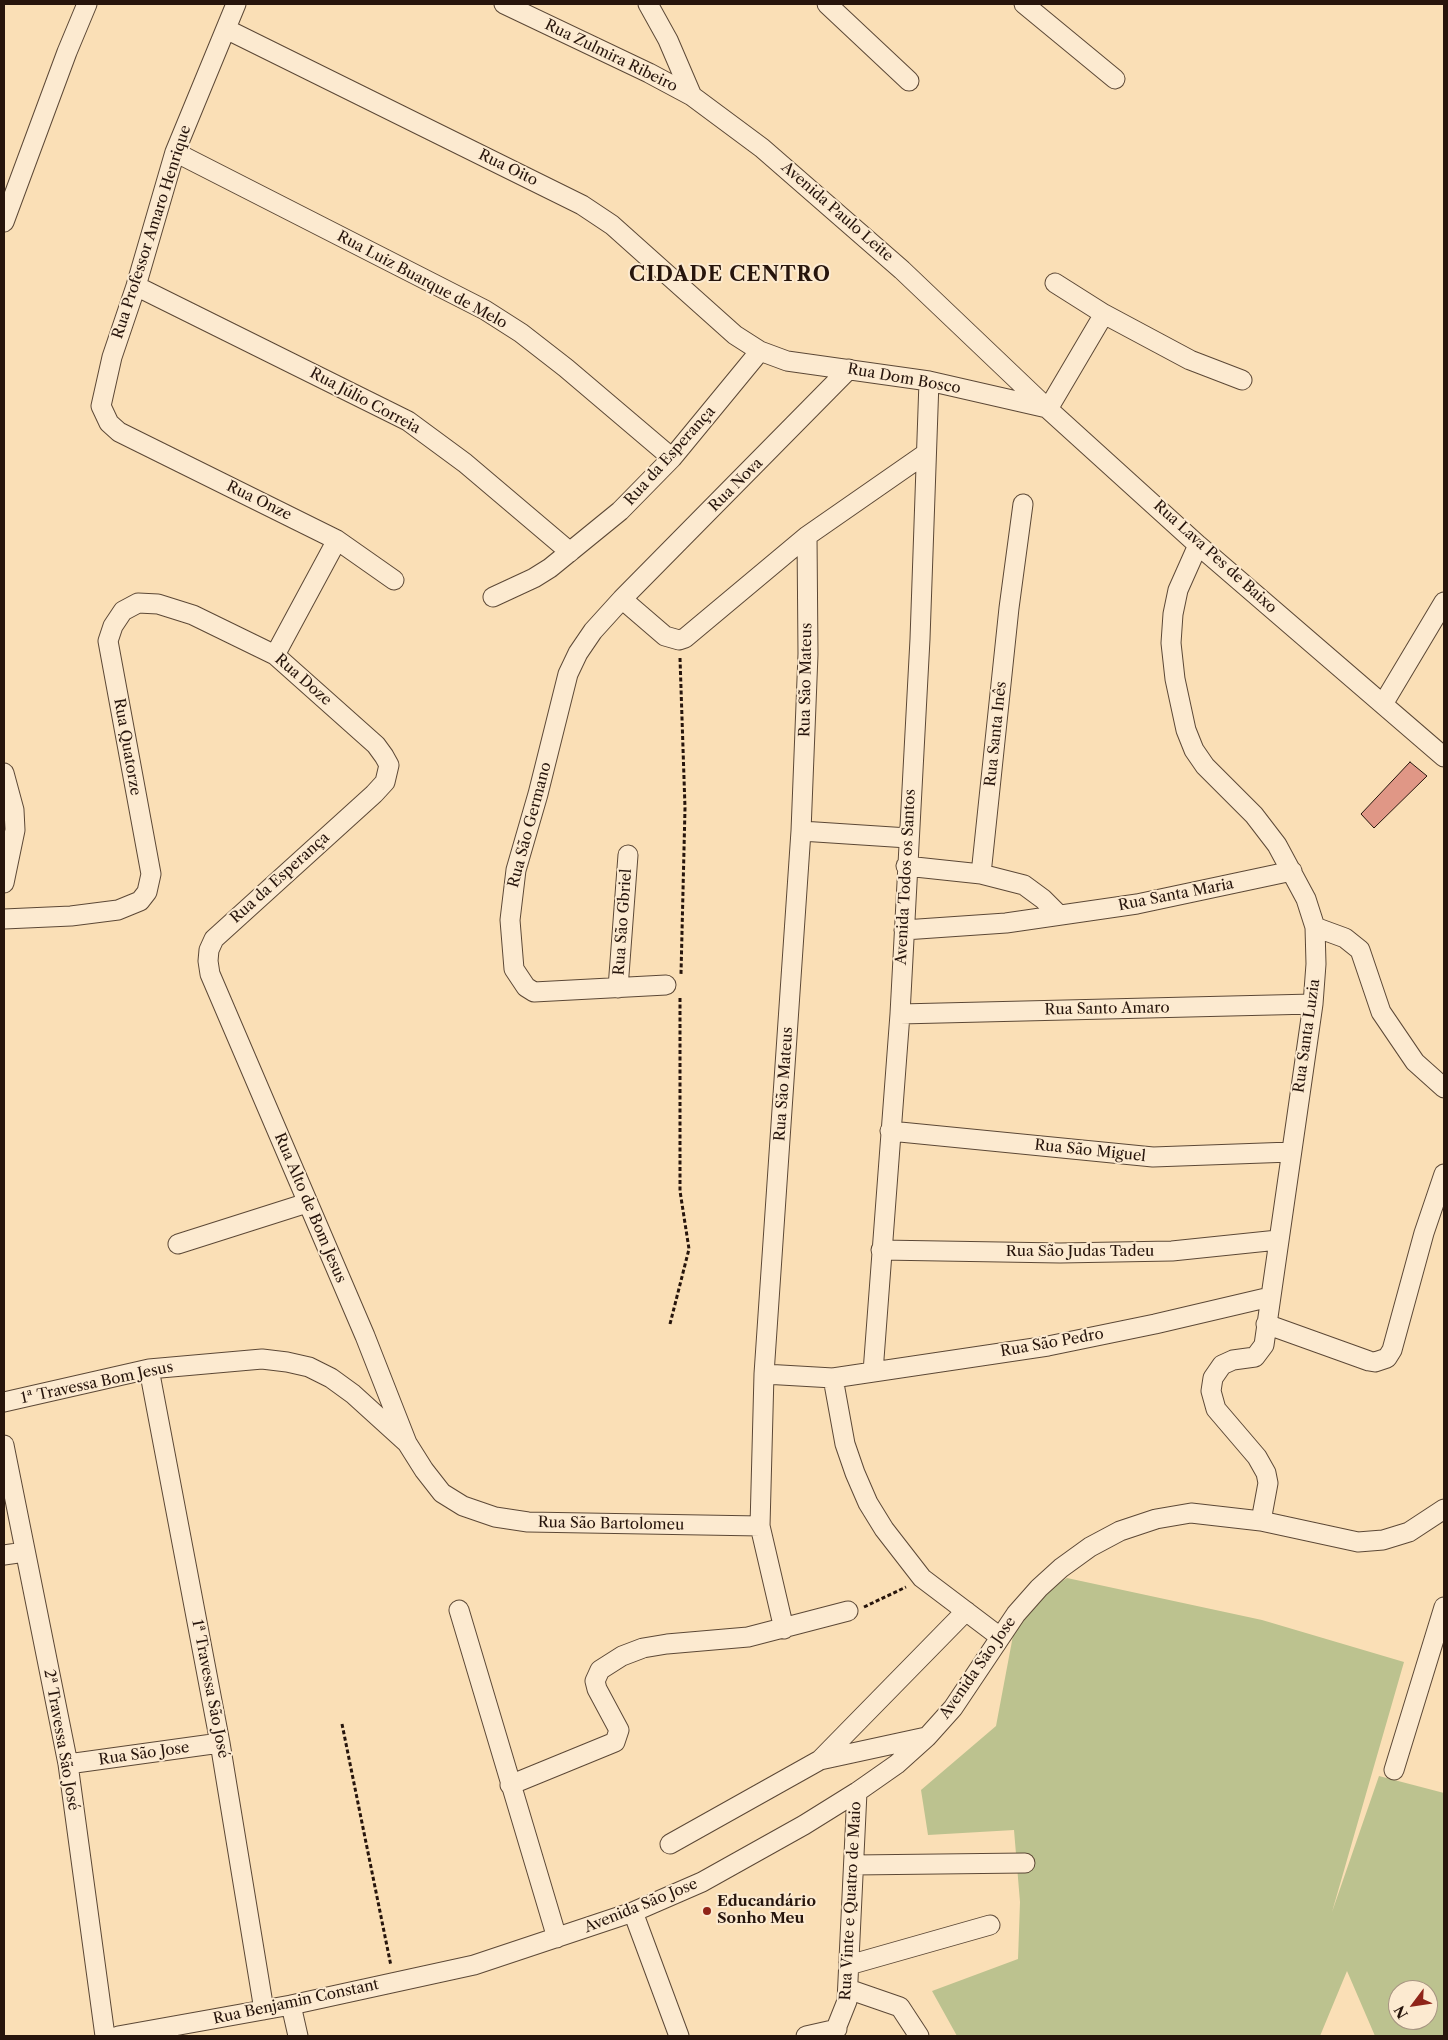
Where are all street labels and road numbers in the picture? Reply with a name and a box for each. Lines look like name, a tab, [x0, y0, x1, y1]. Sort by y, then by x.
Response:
street label: Rua Zulmira Ribeiro	[542, 16, 680, 96]
street label: Rua Professor Amaro Henrique	[109, 123, 195, 341]
street label: Rua Oito	[475, 146, 541, 190]
street label: Avenida Paulo Leite	[777, 159, 897, 265]
street label: Rua Luiz Buarque de Melo	[334, 227, 510, 333]
street label: Rua Dom Bosco	[846, 360, 962, 398]
street label: Rua Júlio Correia	[307, 364, 423, 438]
street label: Rua da Esperança	[621, 403, 719, 509]
street label: Rua Nova	[705, 454, 767, 516]
street label: Rua Onze	[224, 478, 294, 524]
street label: Rua Lava Pes de Baixo	[1150, 497, 1280, 617]
street label: Rua São Mateus	[796, 623, 816, 737]
street label: Rua Doze	[271, 650, 335, 710]
street label: Rua Santa Inês	[982, 681, 1010, 787]
street label: Rua Quatorze	[110, 697, 144, 797]
street label: Rua São Germano	[505, 760, 555, 890]
street label: Avenida Todos os Santos	[892, 789, 920, 965]
street label: Rua da Esperança	[227, 829, 333, 927]
street label: Rua São Gbriel	[610, 868, 636, 976]
street label: Rua Santa Maria	[1117, 875, 1235, 915]
street label: Rua Santa Luzia	[1290, 978, 1324, 1094]
street label: Rua Santo Amaro	[1044, 999, 1170, 1019]
street label: Rua São Mateus	[771, 1026, 797, 1142]
street label: Rua Alto de Bom Jesus	[270, 1130, 350, 1286]
street label: Rua São Miguel	[1033, 1136, 1147, 1166]
street label: Rua São Judas Tadeu	[1006, 1243, 1154, 1261]
street label: Rua São Pedro	[999, 1325, 1105, 1361]
street label: 1ª Travessa Bom Jesus	[19, 1358, 175, 1408]
street label: Rua São Bartolomeu	[538, 1514, 684, 1534]
street label: Avenida São Jose	[936, 1613, 1020, 1723]
street label: 1ª Travessa São José	[188, 1618, 232, 1760]
street label: 2ª Travessa São José	[40, 1668, 82, 1812]
street label: Rua São Jose	[98, 1739, 190, 1769]
street label: Rua Vinte e Quatro de Maio	[837, 1801, 865, 2001]
street label: Avenida São Jose	[582, 1875, 700, 1937]
street label: Rua Benjamin Constant	[211, 1976, 381, 2028]

